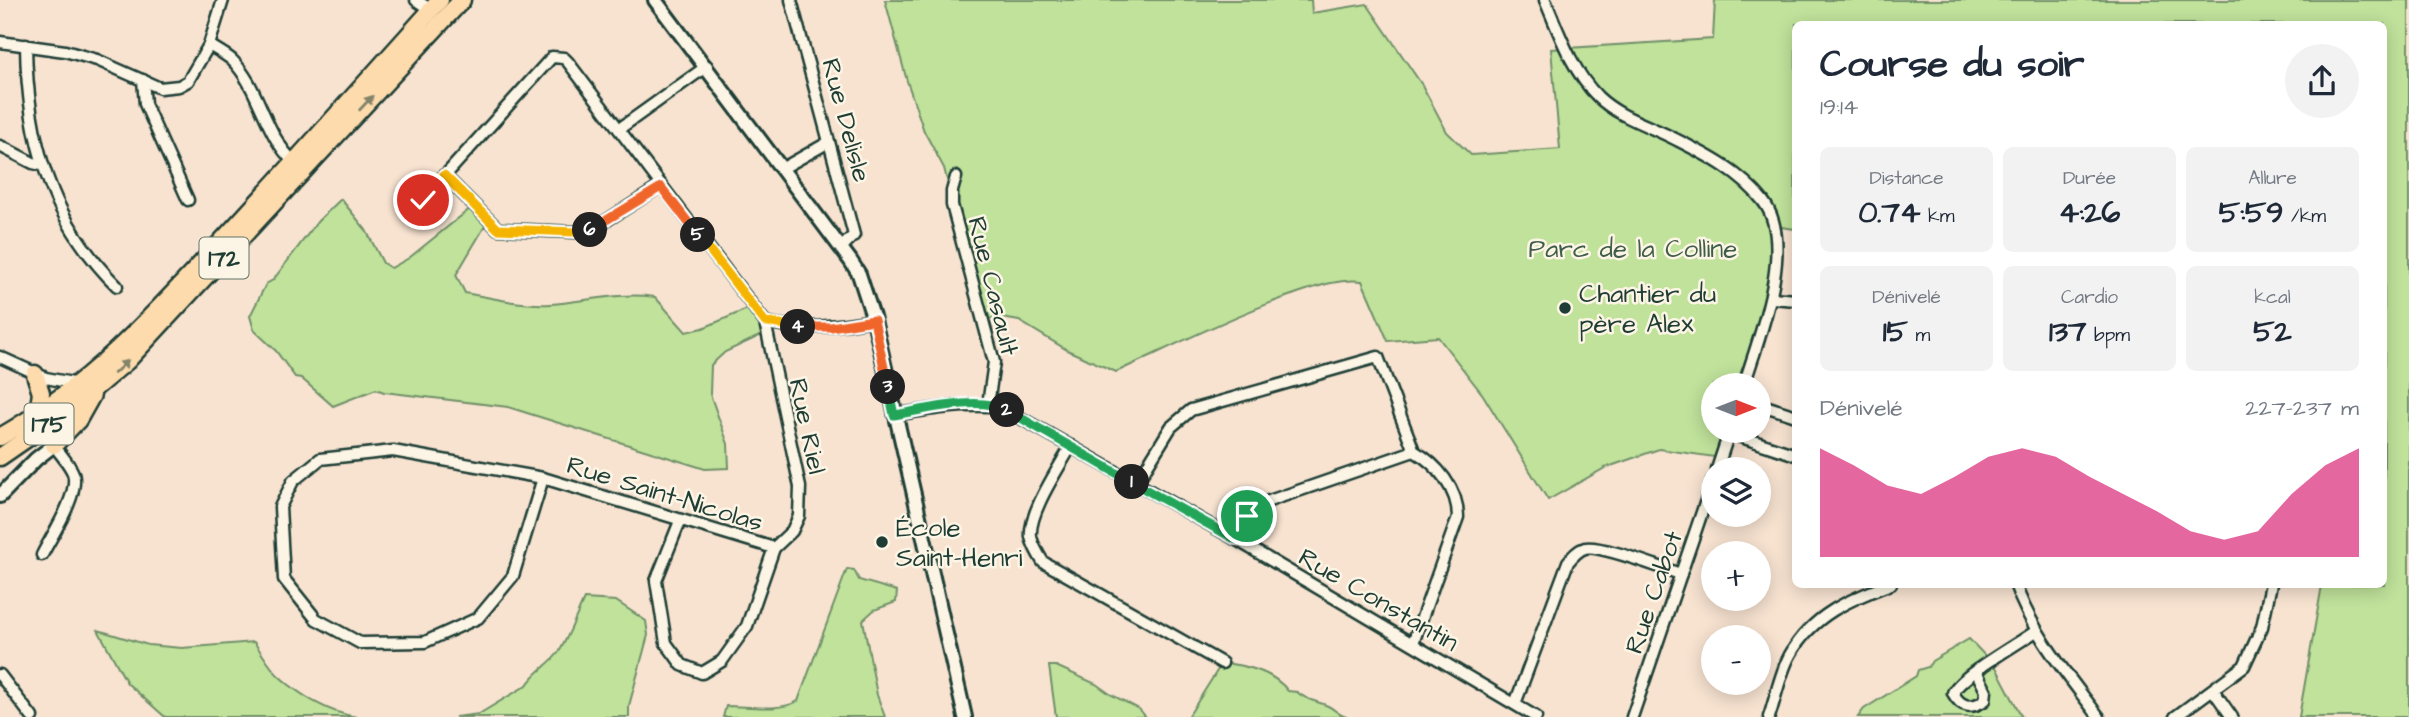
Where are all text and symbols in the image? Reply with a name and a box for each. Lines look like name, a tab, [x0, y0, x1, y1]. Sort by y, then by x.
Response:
text: Course du soir	[1820, 39, 2085, 91]
button: share	[2285, 44, 2359, 118]
street label: Rue Delisle	[812, 55, 880, 186]
text: 19:14	[1820, 91, 1858, 123]
one-way arrow	[358, 94, 374, 112]
text: Distance	[1870, 165, 1943, 192]
text: Durée	[2063, 165, 2116, 192]
text: Allure	[2248, 165, 2297, 192]
pin	[393, 170, 453, 230]
icon: check	[404, 181, 442, 219]
text: 0.74	[1858, 192, 1920, 234]
text: 4:26	[2059, 192, 2120, 234]
text: 5:59	[2219, 192, 2283, 234]
text: km	[1920, 203, 1955, 230]
text: /km	[2283, 203, 2326, 230]
pin: 6	[572, 212, 608, 247]
street label: Rue Casault	[958, 213, 1028, 360]
text: 6	[584, 216, 595, 243]
pin: 5	[680, 218, 716, 252]
text: 5	[691, 221, 704, 248]
park label: Parc de la Colline	[1529, 231, 1737, 267]
road number: 172	[200, 237, 248, 278]
place label: Chantier du père Alex	[1579, 276, 1716, 342]
text: Dénivelé	[1872, 284, 1941, 311]
text: Cardio	[2061, 284, 2118, 311]
text: kcal	[2254, 284, 2291, 311]
marker: Chantier du père Alex	[1557, 300, 1573, 316]
pin: 4	[780, 310, 816, 344]
text: 15	[1883, 311, 1908, 353]
text: 137	[2049, 311, 2086, 353]
text: 52	[2253, 311, 2292, 353]
text: 4	[791, 313, 804, 340]
text: m	[1908, 322, 1930, 349]
text: bpm	[2086, 322, 2130, 349]
one-way arrow	[112, 359, 129, 375]
pin: 3	[870, 370, 906, 404]
text: 3	[883, 373, 892, 400]
north arrow	[1701, 373, 1771, 443]
map controls	[1701, 373, 1771, 695]
street label: Rue Riel	[779, 375, 835, 477]
pin: 2	[990, 392, 1024, 428]
text: Dénivelé	[1820, 392, 1903, 424]
text: 227–237 m	[2245, 392, 2359, 424]
text: 2	[1001, 396, 1012, 423]
road number: 175	[24, 404, 74, 444]
street label: Rue Saint-Nicolas	[562, 447, 767, 541]
button: layers	[1701, 457, 1771, 527]
pin: 1	[1114, 464, 1150, 500]
text: 1	[1130, 468, 1133, 495]
pin	[1217, 486, 1277, 546]
icon: arrive	[1228, 497, 1266, 535]
place label: École Saint-Henri	[896, 510, 1023, 576]
street label: Rue Cabot	[1616, 526, 1692, 659]
marker: École Saint-Henri	[874, 534, 890, 550]
street label: Rue Constantin	[1292, 539, 1465, 660]
button: +	[1701, 541, 1771, 611]
button: −	[1701, 625, 1771, 695]

